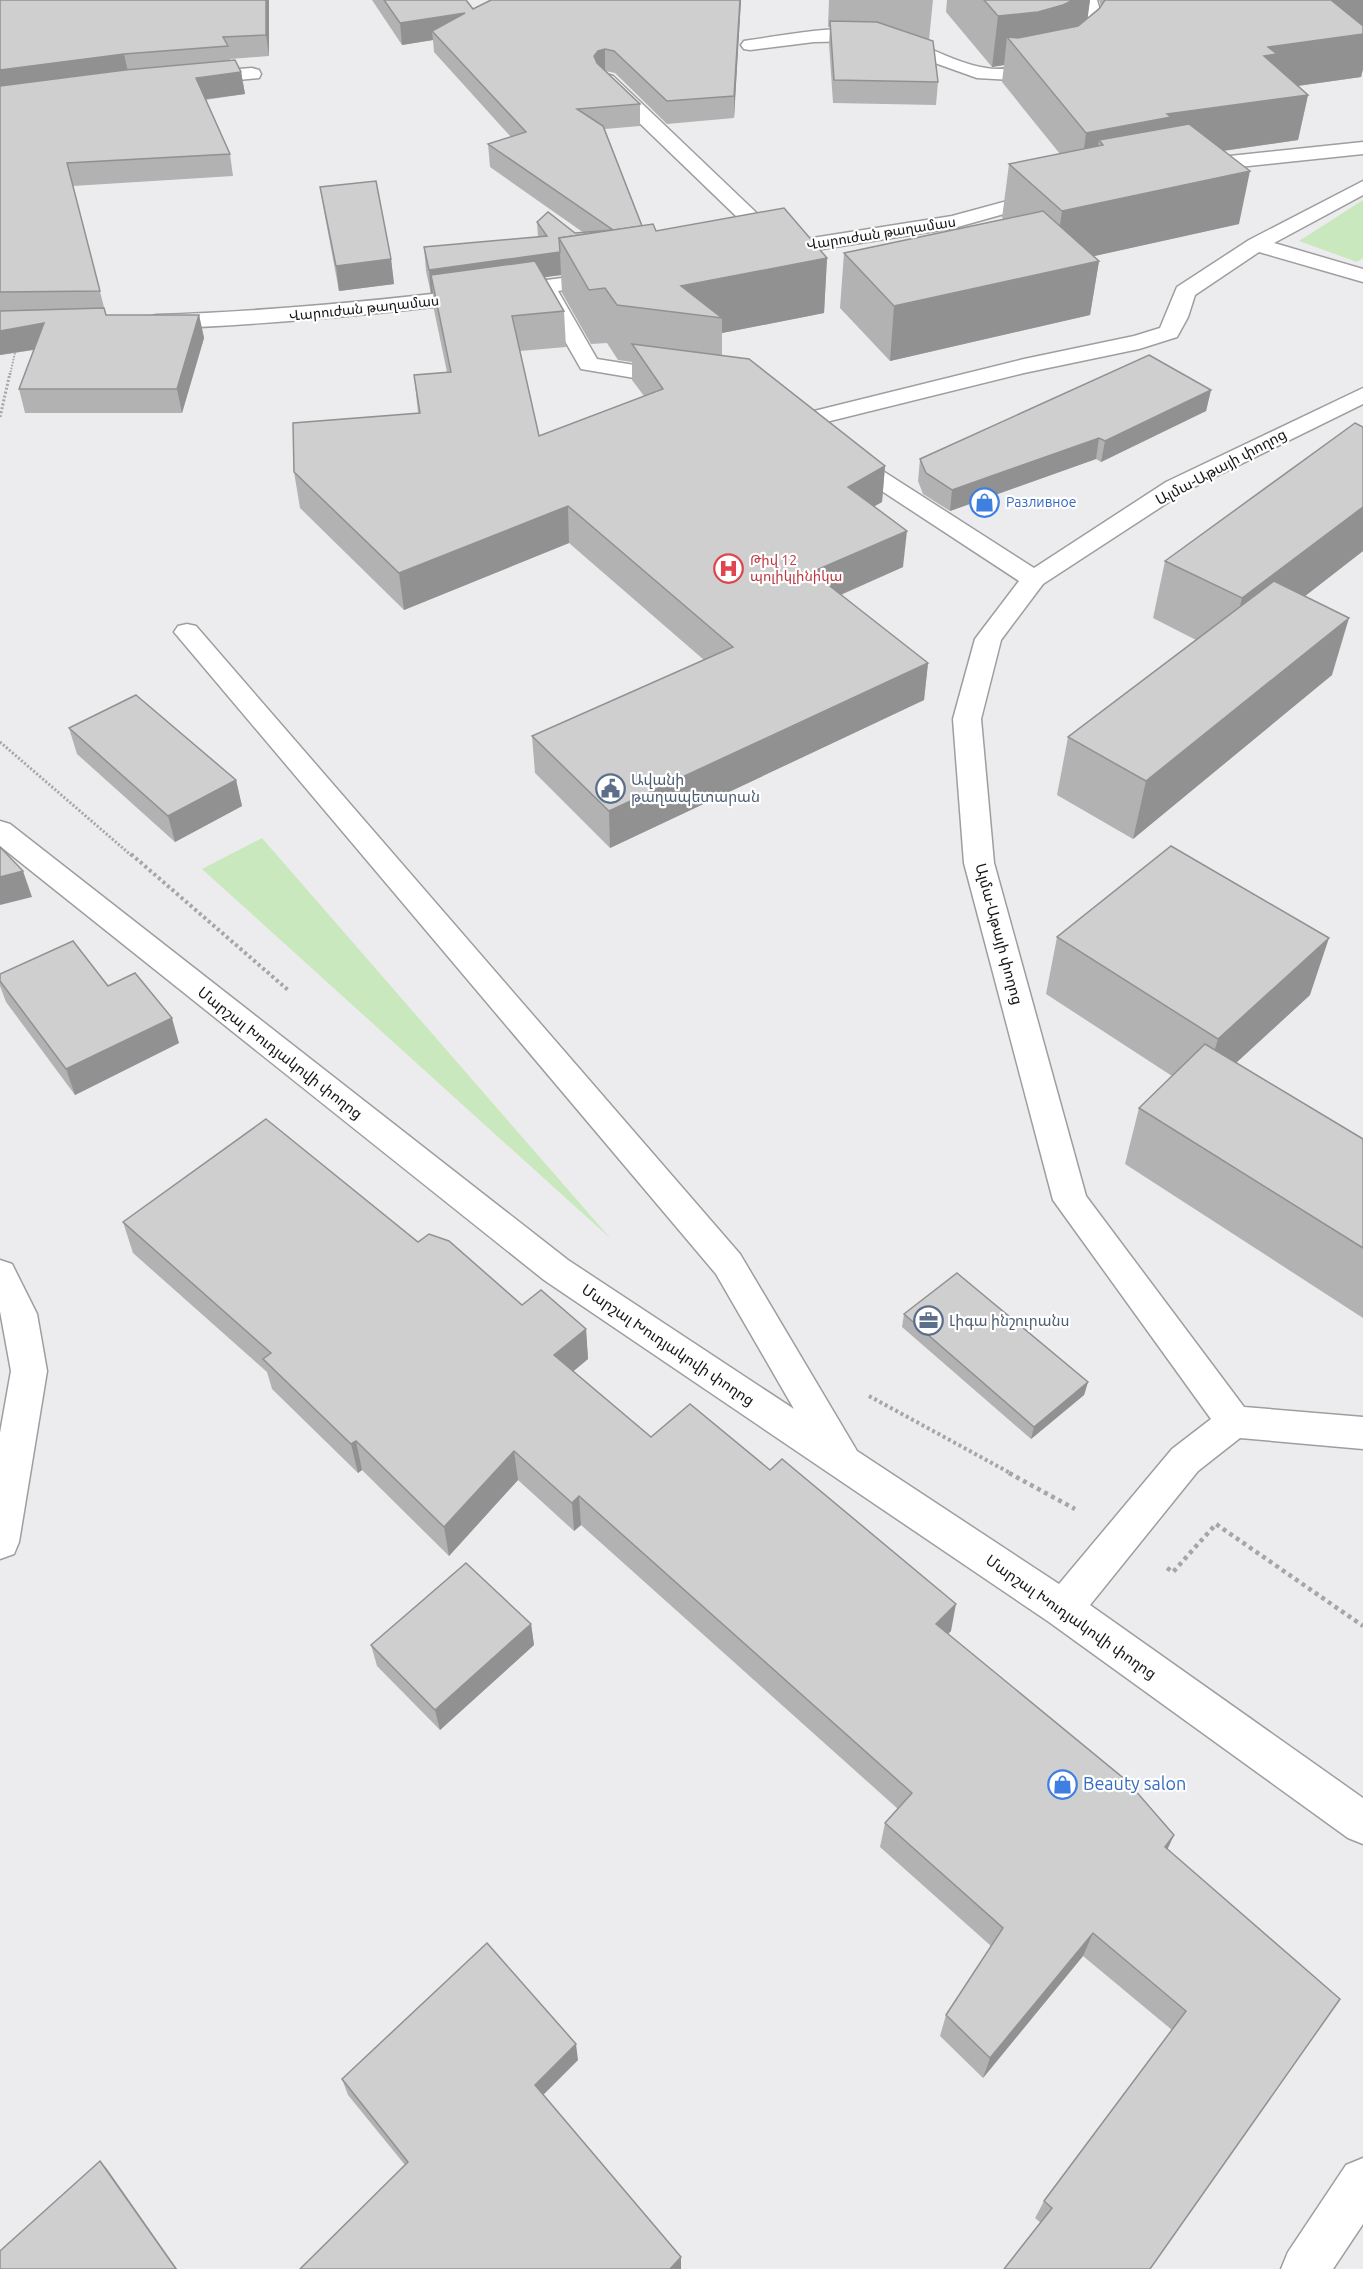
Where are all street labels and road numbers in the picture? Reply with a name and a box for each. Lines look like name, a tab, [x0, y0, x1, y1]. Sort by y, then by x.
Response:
street label: Վարուժան թաղամաս	[805, 213, 957, 253]
street label: Վարուժան թաղամաս	[288, 292, 440, 324]
street label: Ալմա-Աթայի փողոց	[1152, 425, 1290, 509]
street label: Ալմա-Աթայի փողոց	[971, 861, 1027, 1007]
street label: Մարշալ Խուդյակովի փողոց	[194, 983, 366, 1123]
street label: Մարշալ Խուդյակովի փողոց	[578, 1280, 758, 1410]
street label: Մարշալ Խուդյակովի փողոց	[982, 1551, 1160, 1683]

